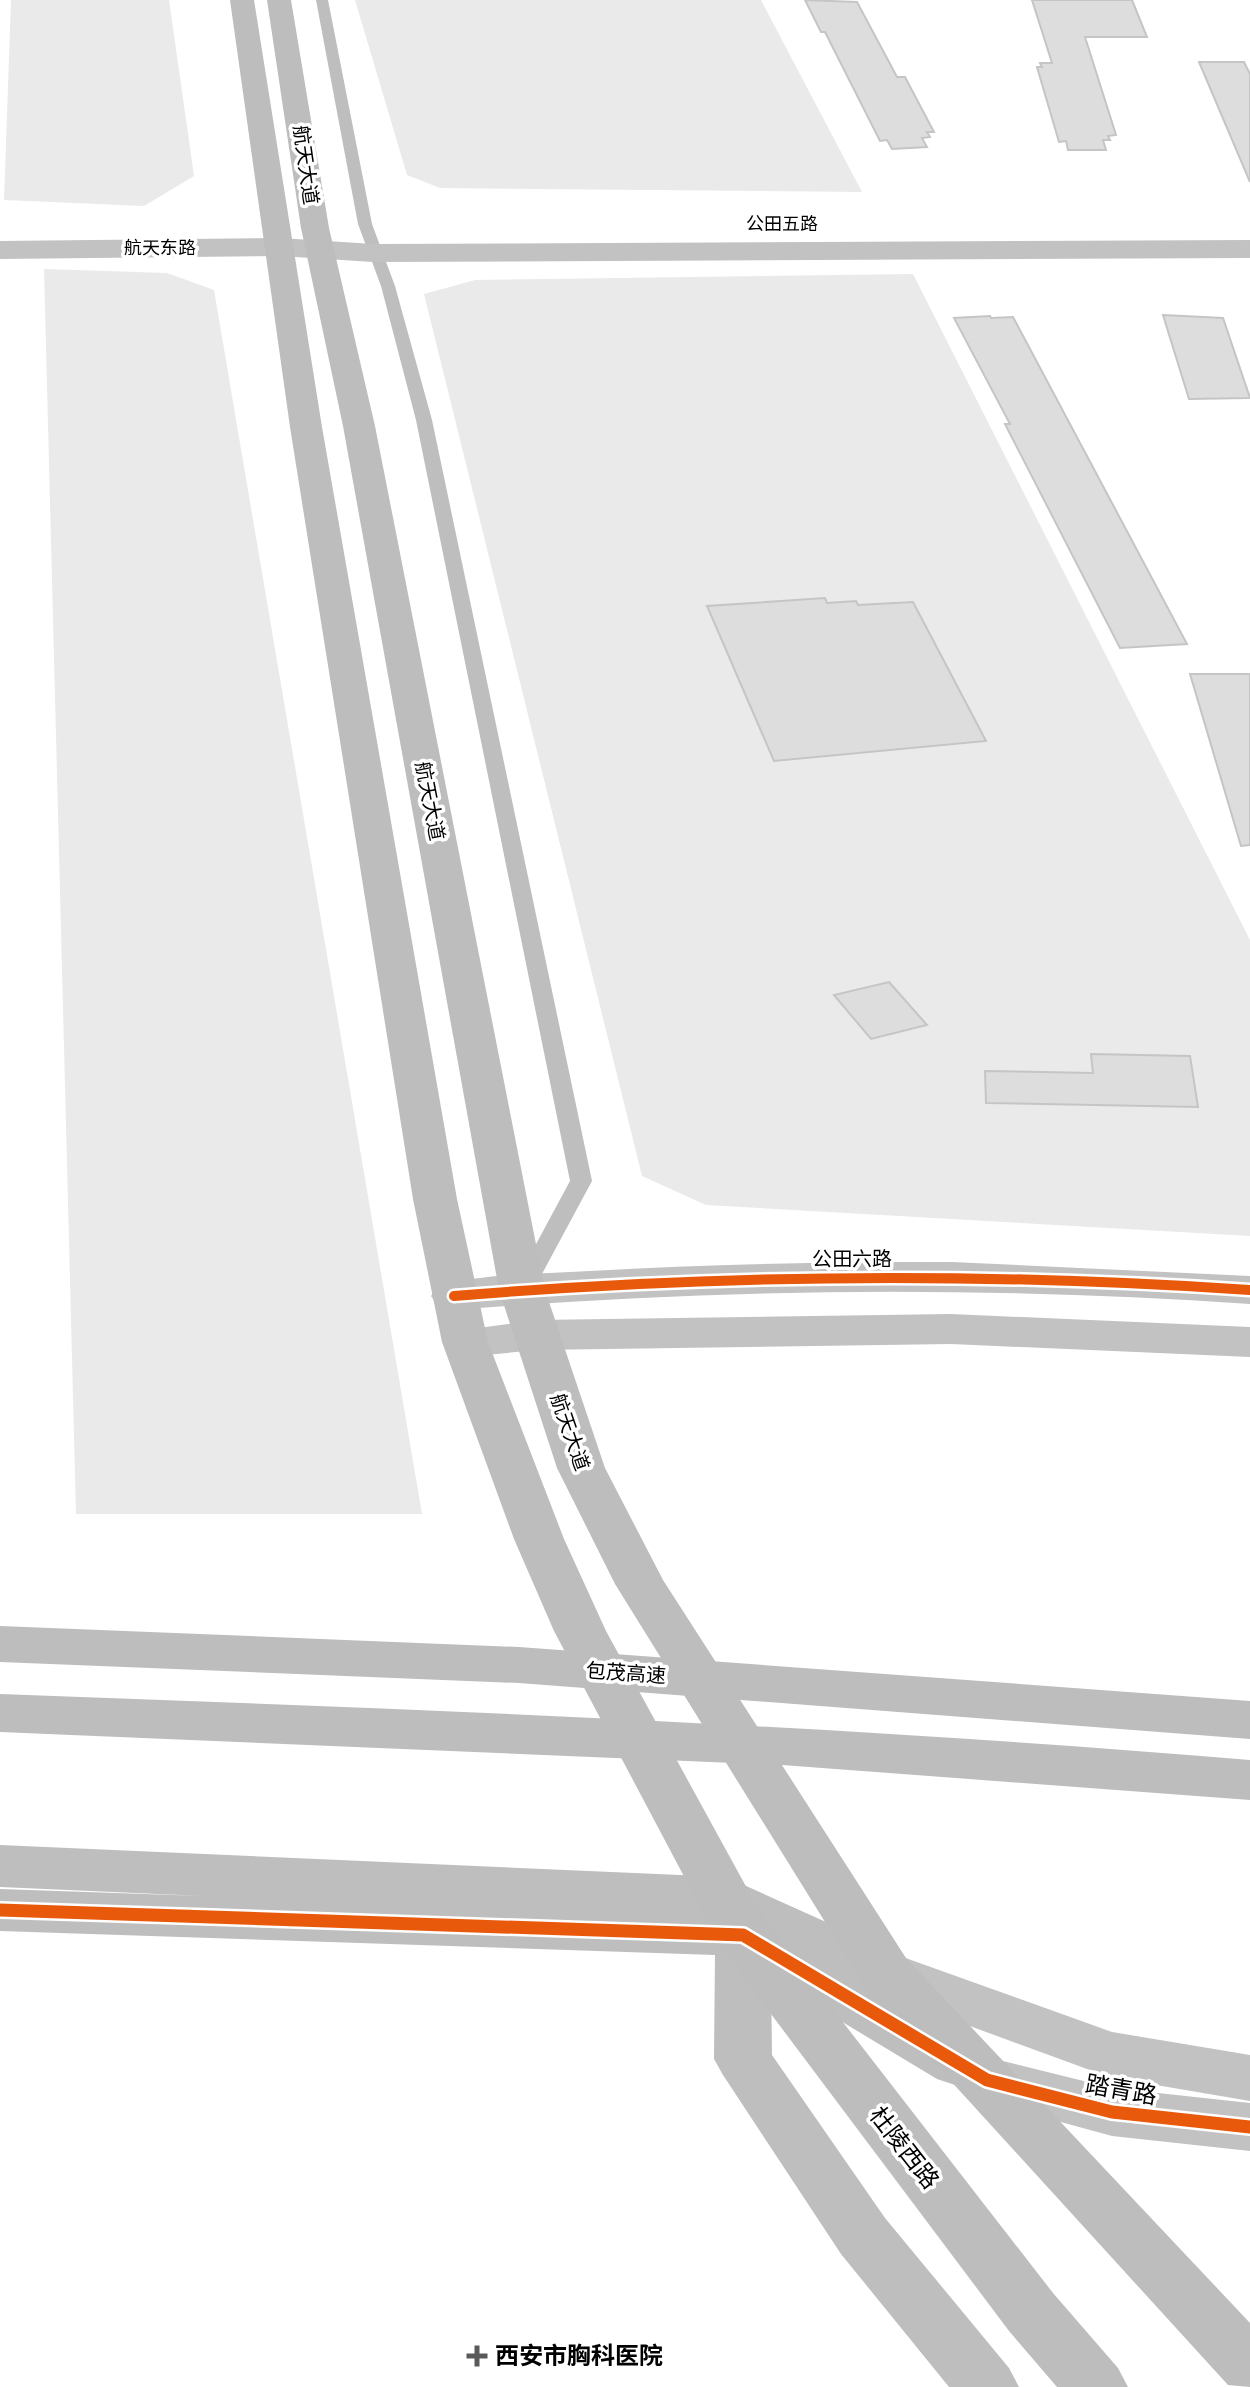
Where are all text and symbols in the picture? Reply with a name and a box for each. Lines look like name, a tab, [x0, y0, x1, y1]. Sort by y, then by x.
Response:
street label: 航天大道	[290, 124, 324, 206]
street label: 公田五路	[746, 212, 818, 234]
street label: 航天东路	[124, 236, 196, 258]
street label: 航天大道	[412, 759, 450, 842]
street label: 公田六路	[812, 1246, 892, 1270]
street label: 航天大道	[547, 1390, 595, 1473]
street label: 包茂高速	[585, 1657, 667, 1687]
street label: 踏青路	[1083, 2068, 1159, 2109]
street label: 杜陵西路	[864, 2100, 946, 2194]
place label: 西安市胸科医院	[495, 2340, 663, 2369]
marker: 西安市胸科医院	[466, 2345, 488, 2367]

